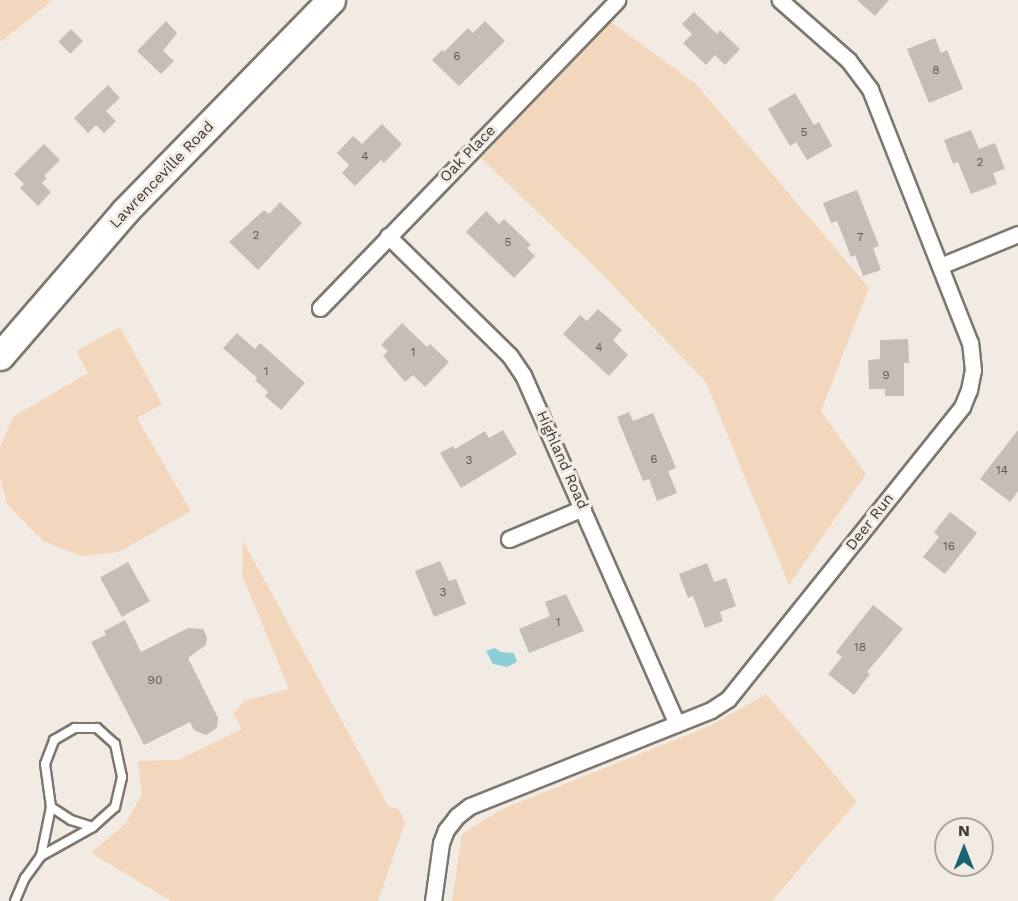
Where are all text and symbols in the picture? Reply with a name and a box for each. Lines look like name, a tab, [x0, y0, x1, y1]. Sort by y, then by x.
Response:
house number: 6	[453, 50, 461, 64]
house number: 8	[932, 64, 940, 78]
street label: Lawrenceville Road	[106, 118, 218, 232]
street label: Oak Place	[436, 122, 500, 186]
house number: 5	[801, 126, 807, 140]
house number: 4	[361, 150, 369, 164]
house number: 2	[977, 156, 983, 170]
house number: 2	[253, 229, 259, 243]
house number: 7	[857, 231, 863, 245]
house number: 5	[505, 236, 511, 250]
house number: 4	[595, 341, 603, 355]
house number: 1	[411, 346, 415, 360]
house number: 1	[264, 365, 268, 379]
house number: 9	[882, 369, 890, 383]
street label: Highland Road	[532, 408, 592, 512]
house number: 6	[650, 453, 658, 467]
house number: 3	[466, 454, 472, 468]
house number: 14	[996, 464, 1008, 478]
street label: Deer Run	[842, 490, 898, 554]
house number: 16	[943, 540, 955, 554]
house number: 3	[440, 586, 446, 600]
house number: 1	[556, 616, 560, 630]
house number: 18	[854, 641, 866, 655]
house number: 90	[148, 674, 162, 688]
north arrow	[934, 817, 994, 877]
text: N	[958, 821, 970, 840]

